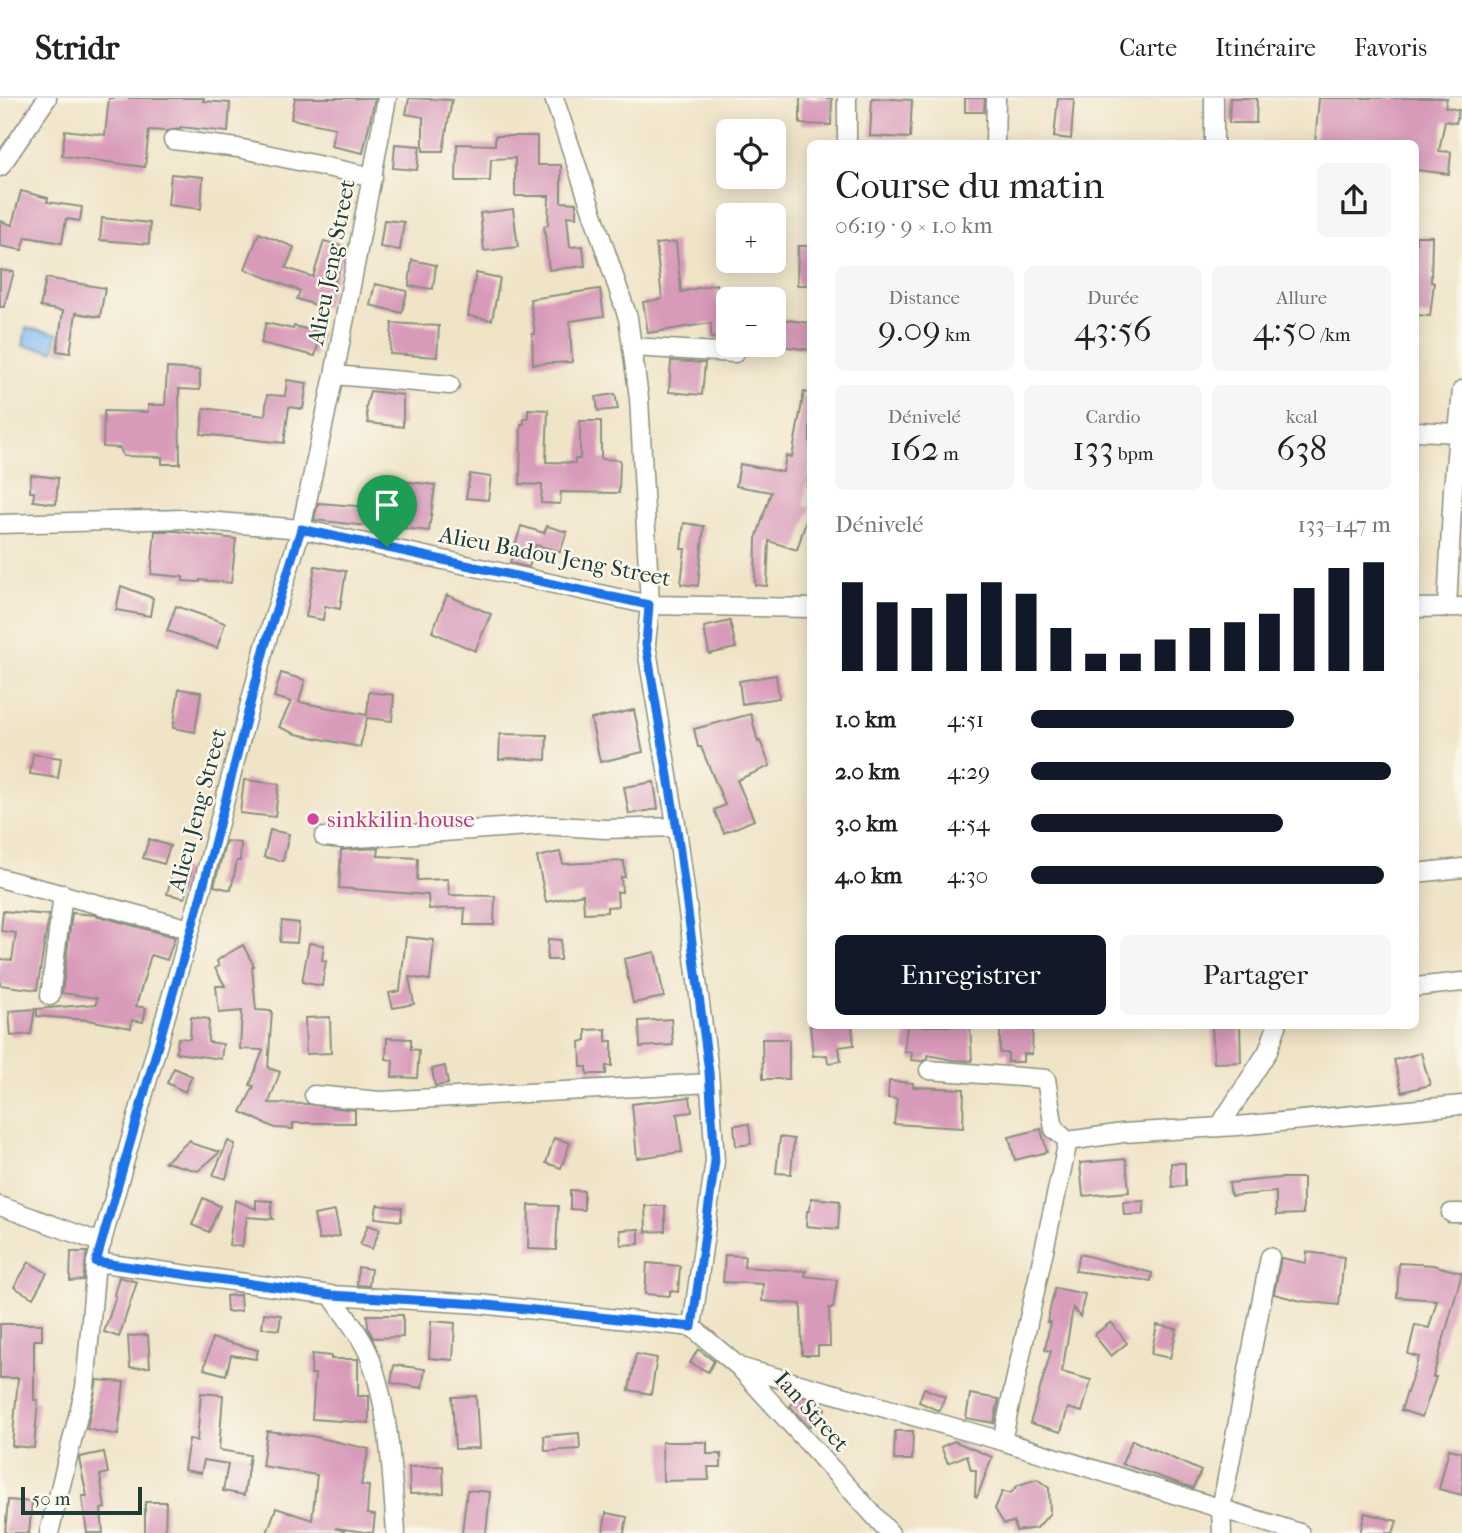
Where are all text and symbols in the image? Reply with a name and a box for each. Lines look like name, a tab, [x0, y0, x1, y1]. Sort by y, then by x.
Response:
text: Stridr	[35, 29, 119, 68]
text: Carte	[1119, 34, 1177, 62]
text: Itinéraire	[1215, 34, 1316, 62]
text: Favoris	[1354, 34, 1427, 62]
map controls	[716, 119, 786, 357]
button: locate	[716, 119, 786, 189]
text: Course du matin	[835, 163, 1104, 208]
button: share	[1317, 163, 1391, 237]
street label: Alieu Jeng Street	[302, 177, 361, 348]
button: +	[716, 203, 786, 273]
text: 06:19 · 9 × 1.0 km	[835, 212, 993, 239]
button: −	[716, 287, 786, 357]
text: Distance	[889, 287, 960, 309]
text: Durée	[1087, 287, 1139, 309]
text: Allure	[1276, 287, 1327, 309]
text: 9.09	[878, 309, 941, 350]
text: 43:56	[1074, 309, 1152, 350]
text: 4:50	[1253, 309, 1316, 350]
text: km	[941, 324, 971, 346]
text: /km	[1316, 324, 1351, 346]
text: Dénivelé	[888, 406, 961, 428]
text: Cardio	[1086, 406, 1140, 428]
text: kcal	[1286, 406, 1318, 428]
text: 162	[890, 428, 939, 469]
text: 133	[1072, 428, 1114, 469]
text: 638	[1276, 428, 1327, 469]
text: m	[939, 443, 959, 465]
text: bpm	[1114, 443, 1154, 465]
pin	[357, 475, 417, 547]
icon: arrive	[368, 486, 406, 524]
text: Dénivelé	[835, 511, 924, 538]
text: 133–147 m	[1298, 511, 1391, 538]
street label: Alieu Badou Jeng Street	[436, 521, 673, 592]
text: 1.0 km	[835, 706, 896, 733]
text: 4:51	[947, 706, 984, 733]
street label: Alieu Jeng Street	[162, 726, 232, 896]
text: 2.0 km	[835, 758, 900, 785]
text: 4:29	[947, 758, 990, 785]
place label: sinkkilin house	[327, 806, 475, 833]
text: 3.0 km	[835, 810, 897, 837]
text: 4:54	[947, 810, 990, 837]
marker: sinkkilin house	[305, 811, 321, 827]
text: 4.0 km	[835, 862, 902, 889]
text: 4:30	[947, 862, 988, 889]
button: Enregistrer	[835, 935, 1106, 1015]
button: Partager	[1120, 935, 1391, 1015]
street label: Ian Street	[769, 1366, 855, 1457]
scale bar	[21, 1484, 142, 1516]
text: 50 m	[32, 1488, 71, 1510]

